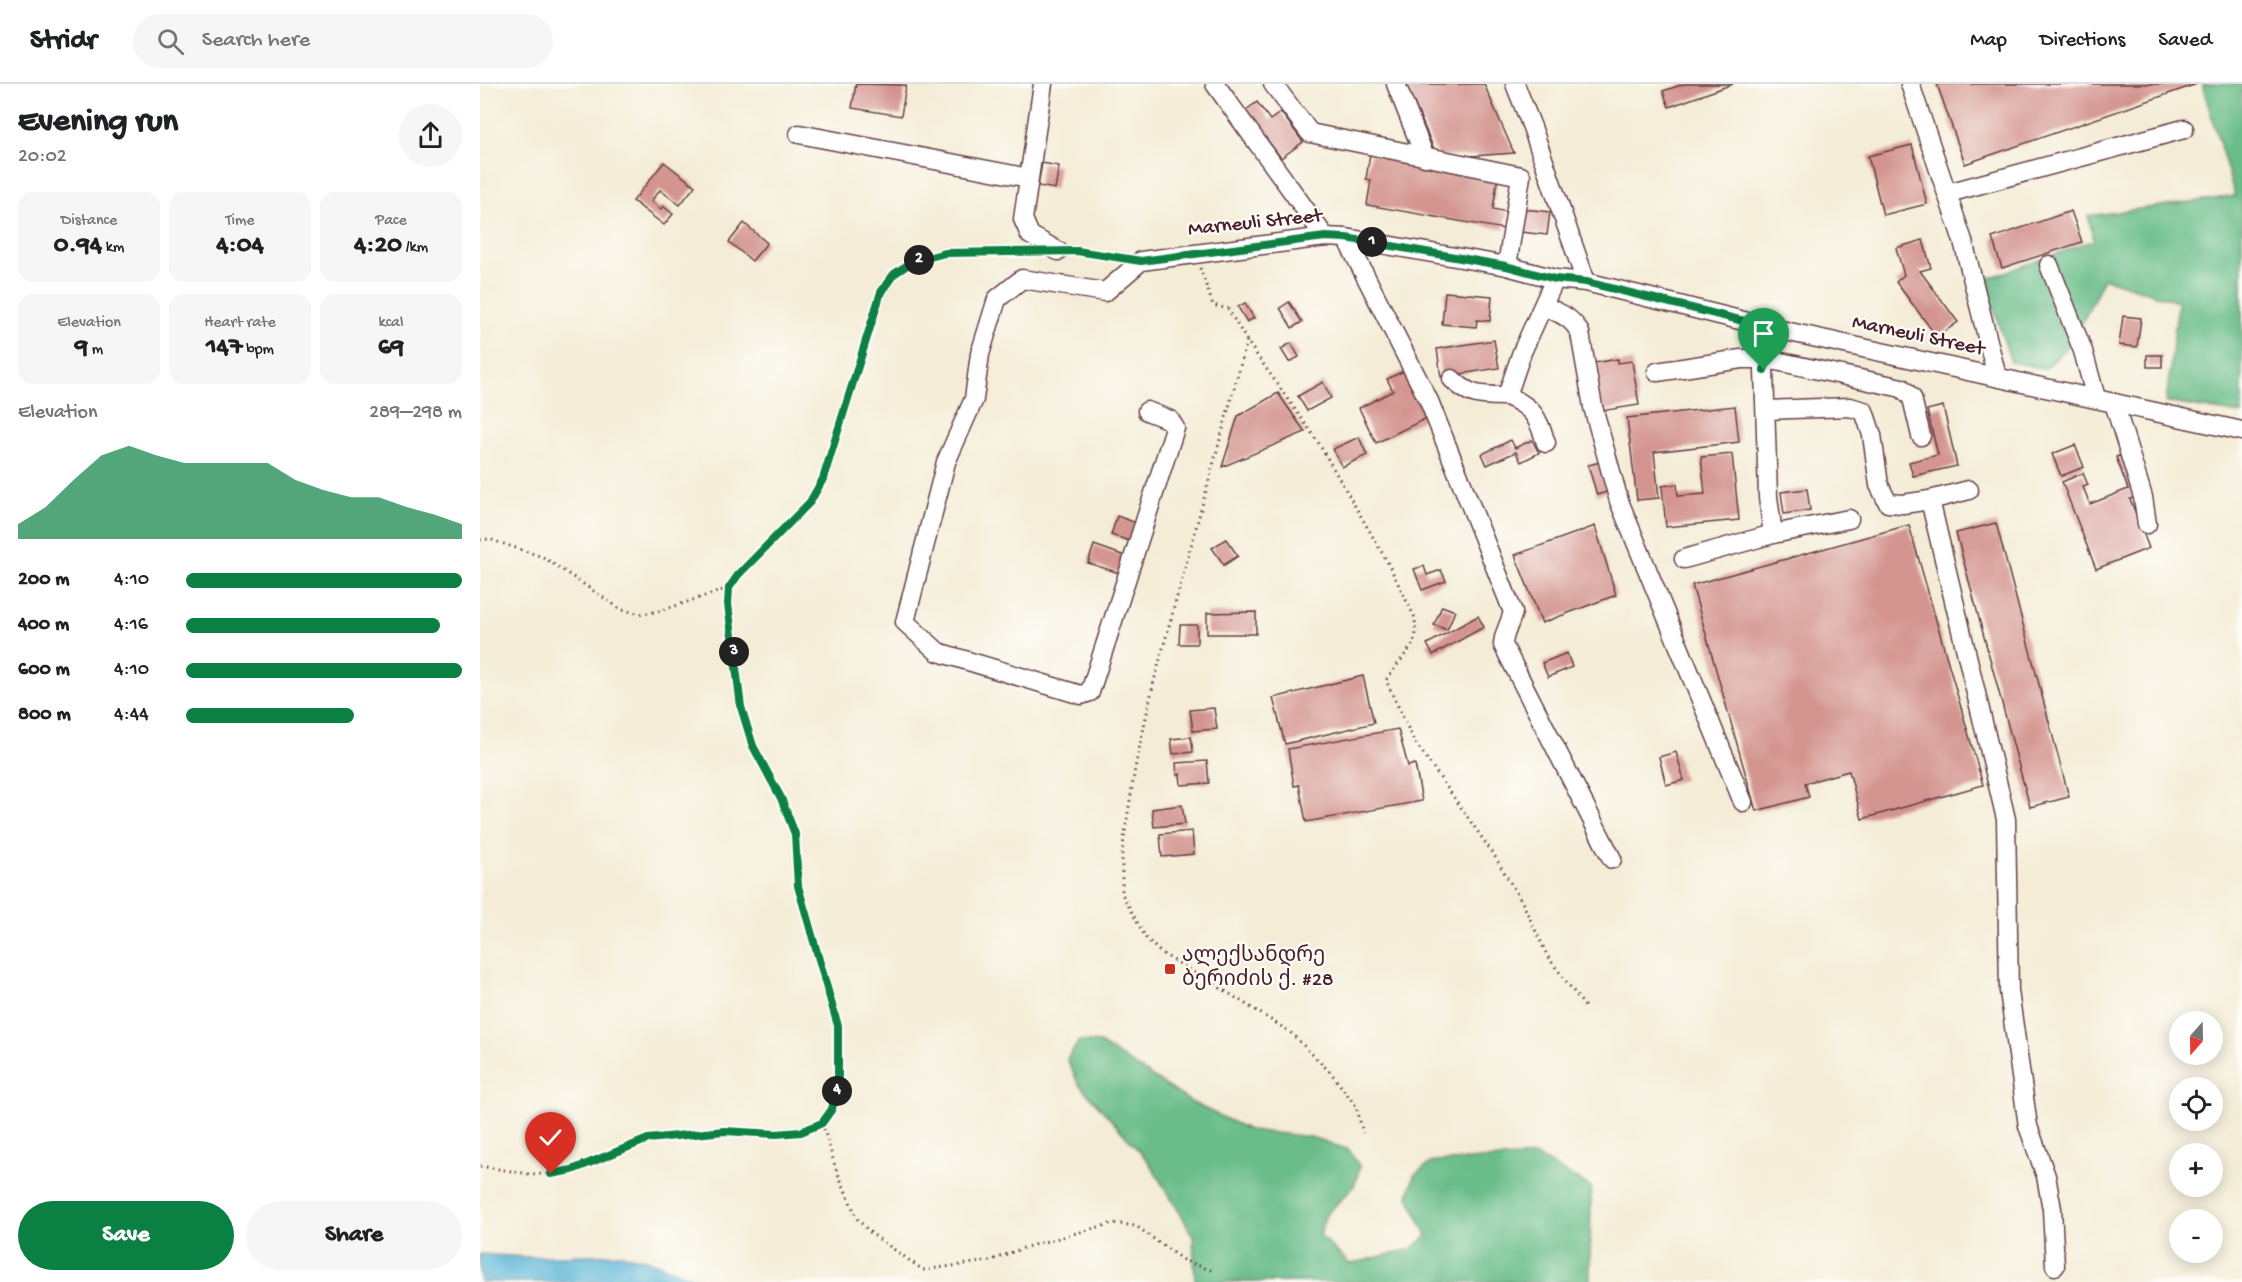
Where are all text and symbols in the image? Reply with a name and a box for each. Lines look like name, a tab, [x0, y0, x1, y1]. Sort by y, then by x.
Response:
search box	[133, 14, 553, 68]
text: Stridr	[30, 25, 97, 58]
icon: search	[154, 25, 187, 58]
text: Search here	[202, 28, 310, 54]
text: Map	[1970, 29, 2007, 54]
text: Directions	[2040, 29, 2125, 54]
text: Saved	[2158, 29, 2212, 54]
text: Evening run	[18, 104, 178, 142]
button: share	[399, 104, 462, 167]
text: 20:02	[18, 146, 67, 169]
street label: Marneuli Street	[1187, 204, 1326, 243]
text: Distance	[61, 212, 117, 231]
text: Time	[225, 212, 255, 231]
text: Pace	[375, 212, 407, 231]
pin: 1	[1357, 227, 1387, 257]
text: 0.94	[54, 231, 102, 262]
text: 4:04	[216, 231, 264, 262]
text: 4:20	[354, 231, 402, 262]
text: 1	[1369, 232, 1375, 251]
text: km	[102, 239, 124, 258]
text: /km	[402, 239, 428, 258]
pin: 2	[904, 245, 934, 275]
text: 2	[915, 250, 923, 269]
pin	[1738, 308, 1789, 370]
street label: Marneuli Street	[1850, 311, 1989, 364]
text: Elevation	[57, 314, 121, 333]
text: Heart rate	[204, 314, 276, 333]
text: kcal	[379, 314, 403, 333]
icon: arrive	[1747, 317, 1780, 350]
text: 9	[75, 333, 88, 364]
text: 147	[206, 333, 242, 364]
text: 69	[378, 333, 404, 364]
text: m	[88, 341, 103, 360]
text: bpm	[242, 341, 274, 360]
text: Elevation	[18, 402, 98, 425]
text: 289–298 m	[369, 402, 462, 425]
text: 200 m	[18, 569, 69, 592]
text: 4:10	[114, 569, 149, 592]
text: 400 m	[18, 614, 69, 637]
text: 4:16	[114, 614, 148, 637]
pin: 3	[719, 637, 749, 667]
text: 3	[730, 642, 738, 661]
text: 600 m	[18, 659, 70, 682]
text: 4:10	[114, 659, 149, 682]
text: 800 m	[18, 704, 71, 727]
text: 4:44	[114, 704, 149, 727]
place label: ალექსანდრე ბერიძის ქ. #28	[1182, 944, 1333, 994]
marker: ალექსანდრე ბერიძის ქ. #28	[1163, 962, 1177, 976]
north arrow	[2169, 1011, 2223, 1065]
map controls	[2169, 1011, 2223, 1263]
pin: 4	[822, 1076, 852, 1106]
button: locate	[2169, 1077, 2223, 1131]
text: 4	[833, 1081, 841, 1100]
pin	[525, 1112, 576, 1174]
icon: check	[534, 1121, 567, 1154]
button: +	[2169, 1143, 2223, 1197]
button: Save	[18, 1201, 234, 1270]
button: Share	[246, 1201, 462, 1270]
button: −	[2169, 1209, 2223, 1263]

